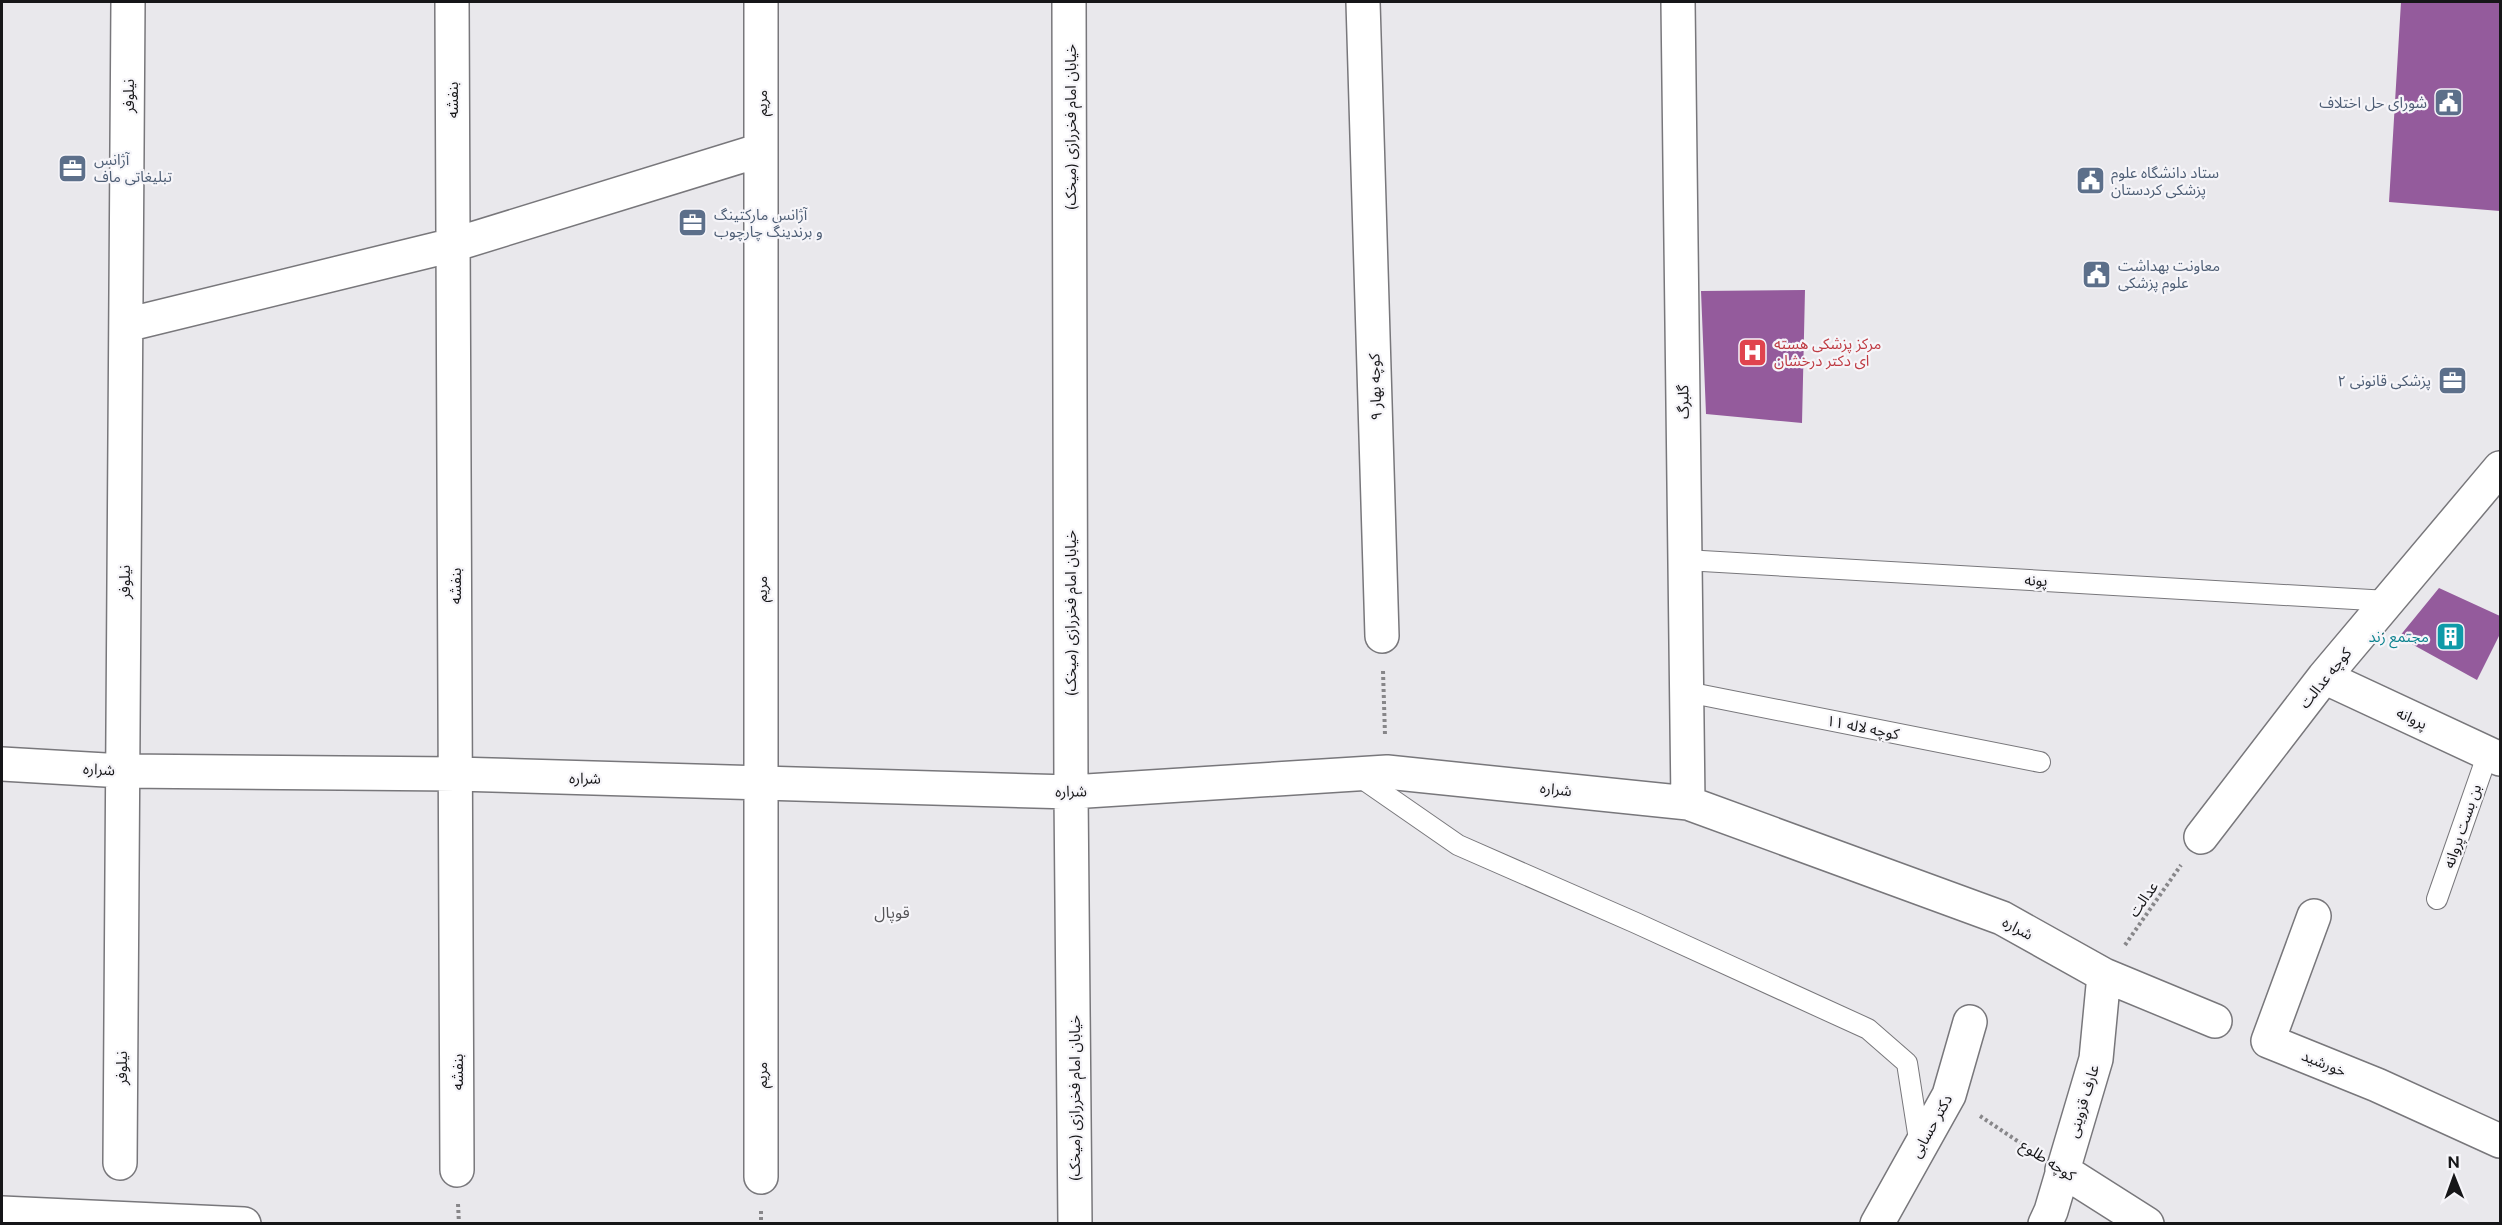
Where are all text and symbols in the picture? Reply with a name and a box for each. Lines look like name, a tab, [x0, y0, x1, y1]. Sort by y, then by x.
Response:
street label: خیابان امام فخررازی (میخک)	[1062, 44, 1082, 210]
street label: نیلوفر	[120, 79, 138, 114]
street label: بنفشه	[444, 82, 461, 118]
public building icon: شورای حل اختلاف	[2432, 86, 2464, 118]
street label: مریم	[753, 90, 773, 116]
place label: شورای حل اختلاف	[2319, 94, 2427, 112]
place label: آژانس تبلیغاتی ماف	[94, 151, 172, 186]
office icon: آژانس تبلیغاتی ماف	[57, 152, 89, 184]
place label: ستاد دانشگاه علوم پزشکی کردستان	[2111, 164, 2219, 200]
public building icon: ستاد دانشگاه علوم پزشکی کردستان	[2074, 165, 2106, 197]
place label: آژانس مارکتینگ و برندینگ چارچوب	[714, 206, 823, 242]
office icon: آژانس مارکتینگ و برندینگ چارچوب	[677, 207, 709, 239]
place label: معاونت بهداشت علوم پزشکی	[2118, 257, 2220, 294]
public building icon: معاونت بهداشت علوم پزشکی	[2081, 258, 2113, 290]
place label: مرکز پزشکی هسته ای دکتر درخشان	[1774, 335, 1881, 370]
hospital icon: مرکز پزشکی هسته ای دکتر درخشان	[1737, 336, 1769, 368]
street label: کوچه بهار ۹	[1365, 352, 1387, 421]
office icon: پزشکی قانونی ۲	[2436, 364, 2468, 396]
place label: پزشکی قانونی ۲	[2337, 372, 2431, 391]
street label: گلبرگ	[1674, 384, 1693, 419]
street label: خیابان امام فخررازی (میخک)	[1062, 530, 1082, 696]
street label: نیلوفر	[116, 565, 134, 600]
street label: بنفشه	[447, 568, 464, 604]
street label: پونه	[2024, 571, 2048, 591]
street label: مریم	[753, 576, 773, 602]
building icon: مجتمع زند	[2434, 620, 2466, 652]
place label: مجتمع زند	[2369, 628, 2429, 649]
street label: کوچه عدالت	[2296, 644, 2356, 713]
street label: پروانه	[2393, 704, 2430, 734]
street label: کوچه لاله ۱۱	[1825, 712, 1902, 745]
street label: شراره	[83, 760, 116, 779]
street label: شراره	[569, 769, 601, 788]
street label: شراره	[1539, 779, 1573, 800]
street label: شراره	[1055, 782, 1087, 801]
street label: بن بست پروانه	[2440, 782, 2486, 871]
street label: عدالت	[2125, 878, 2162, 920]
district label: قوپال	[874, 903, 910, 923]
street label: شراره	[1999, 913, 2036, 944]
street label: خیابان امام فخررازی (میخک)	[1066, 1015, 1086, 1181]
street label: خورشید	[2299, 1046, 2349, 1081]
street label: نیلوفر	[113, 1051, 131, 1086]
street label: بنفشه	[449, 1054, 466, 1090]
street label: مریم	[753, 1062, 773, 1088]
street label: عارف قزوینی	[2064, 1062, 2103, 1140]
street label: دکتر حسابی	[1907, 1091, 1956, 1161]
street label: کوچه طلوع	[2015, 1136, 2079, 1188]
north arrow	[2424, 1147, 2484, 1207]
text: N	[2447, 1153, 2460, 1172]

